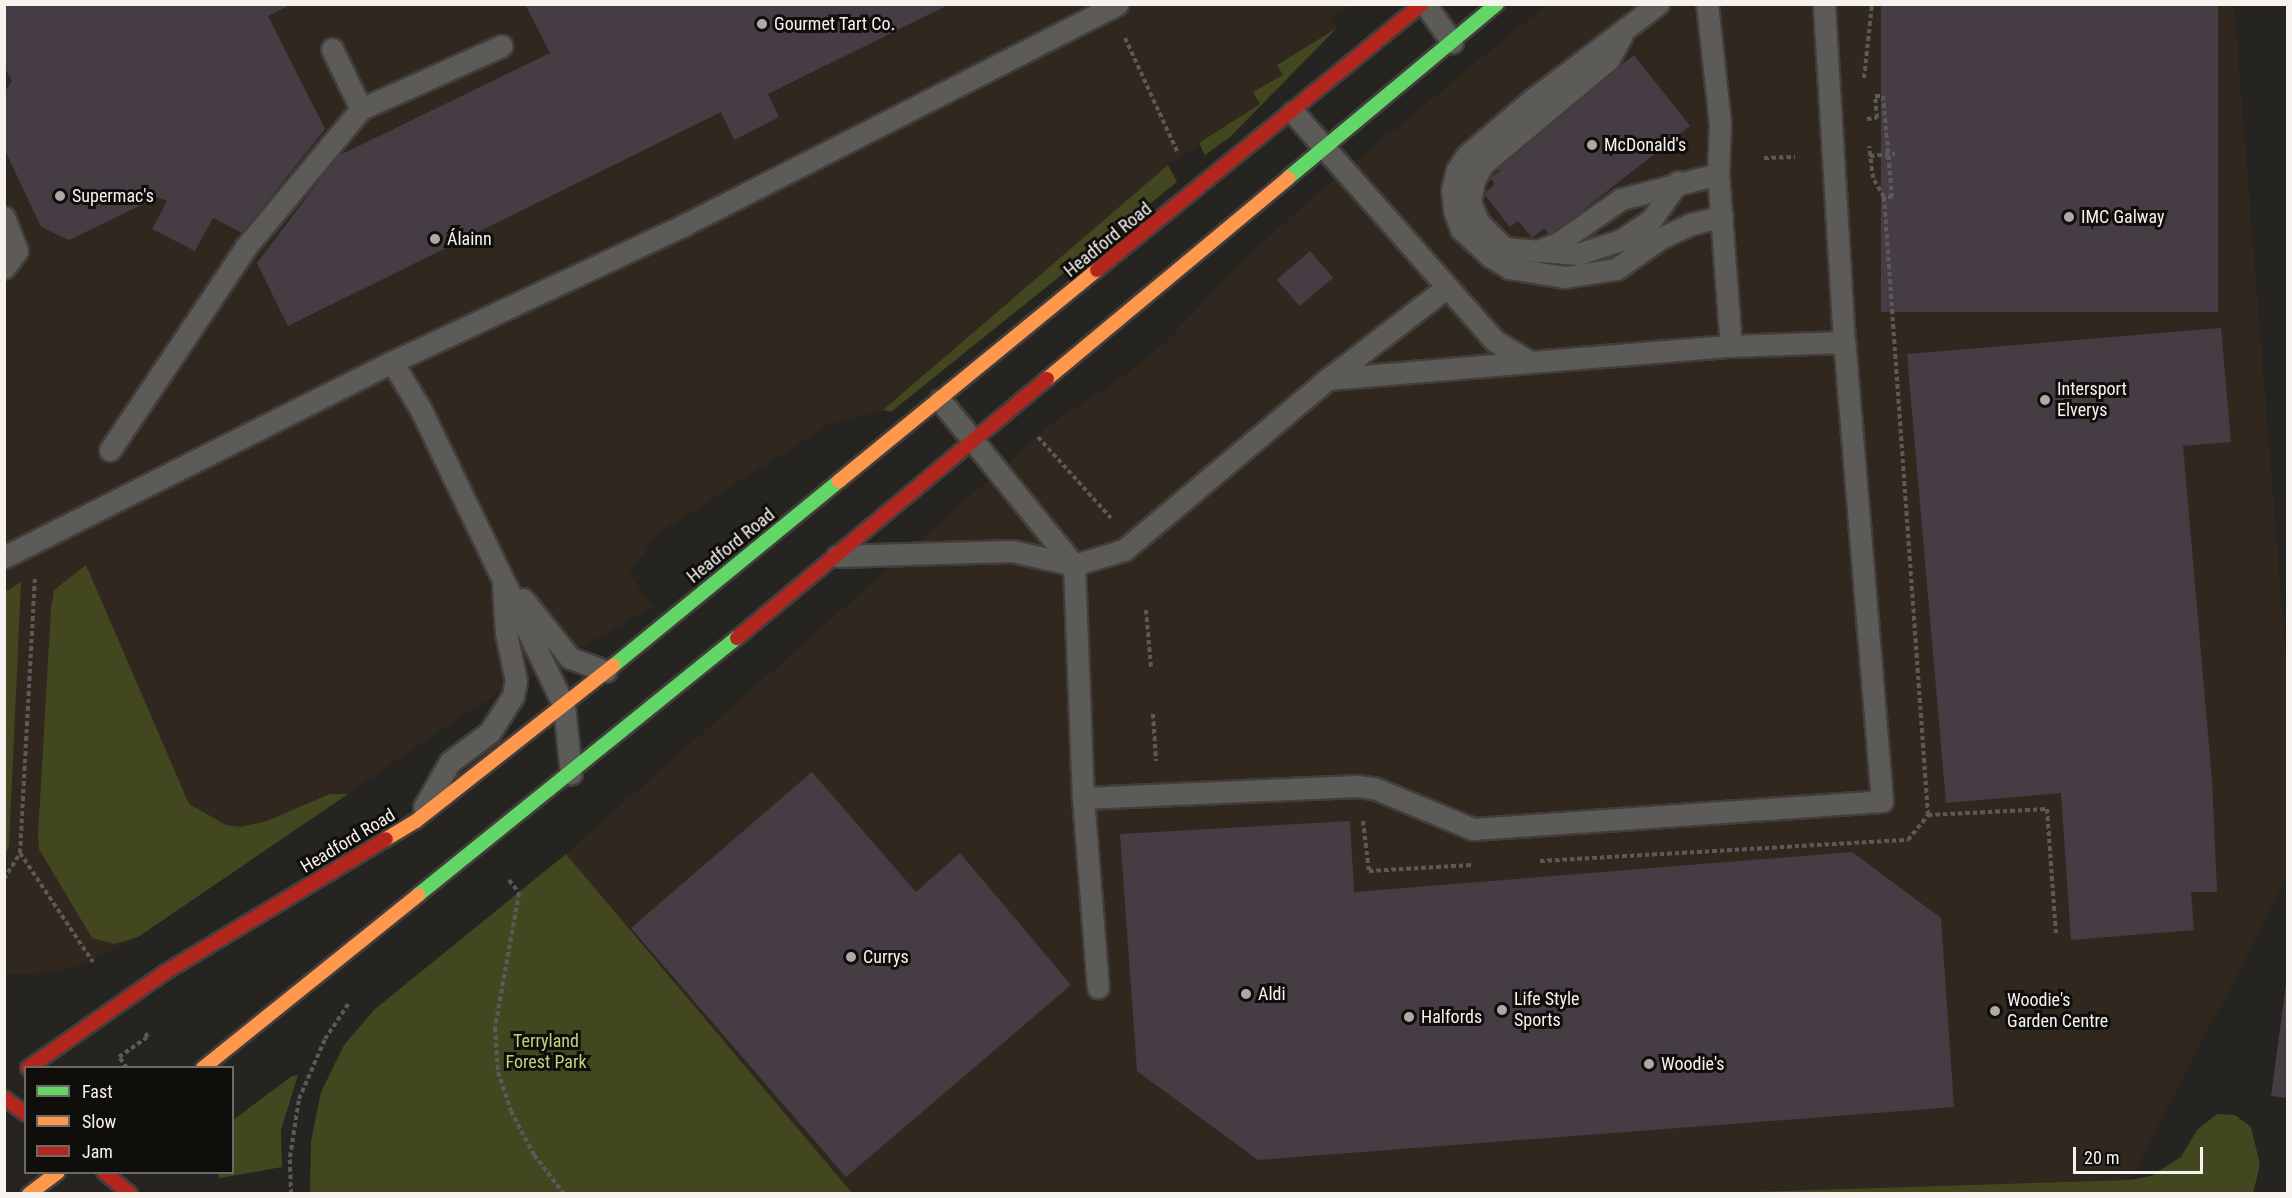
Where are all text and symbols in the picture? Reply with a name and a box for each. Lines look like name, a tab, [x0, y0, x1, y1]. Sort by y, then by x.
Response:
place label: Gourmet Tart Co.	[774, 13, 896, 35]
marker: Gourmet Tart Co.	[755, 17, 769, 31]
place label: McDonald's	[1604, 134, 1686, 156]
marker: McDonald's	[1585, 138, 1599, 152]
place label: Supermac's	[72, 185, 154, 207]
marker: Supermac's	[53, 189, 67, 203]
street label: Headford Road	[1060, 198, 1156, 282]
place label: IMC Galway	[2081, 206, 2165, 228]
marker: IMC Galway	[2062, 210, 2076, 224]
place label: Álainn	[447, 228, 492, 250]
marker: Álainn	[428, 232, 442, 246]
place label: Intersport Elverys	[2057, 379, 2127, 422]
marker: Intersport Elverys	[2038, 393, 2052, 407]
street label: Headford Road	[683, 504, 779, 588]
street label: Headford Road	[297, 804, 399, 878]
place label: Currys	[863, 946, 909, 968]
marker: Currys	[844, 950, 858, 964]
place label: Aldi	[1258, 983, 1286, 1005]
marker: Aldi	[1239, 987, 1253, 1001]
place label: Life Style Sports	[1514, 989, 1579, 1032]
place label: Woodie's Garden Centre	[2007, 990, 2108, 1032]
marker: Life Style Sports	[1495, 1003, 1509, 1017]
marker: Woodie's Garden Centre	[1988, 1004, 2002, 1018]
place label: Halfords	[1421, 1006, 1482, 1028]
marker: Halfords	[1402, 1010, 1416, 1024]
park label: Terryland Forest Park	[505, 1031, 587, 1074]
place label: Woodie's	[1661, 1053, 1725, 1075]
marker: Woodie's	[1642, 1057, 1656, 1071]
legend	[24, 1066, 234, 1174]
text: Fast	[82, 1081, 113, 1102]
text: Slow	[82, 1111, 116, 1132]
scale bar	[2076, 1135, 2206, 1173]
text: Jam	[82, 1141, 113, 1162]
text: 20 m	[2084, 1147, 2119, 1168]

